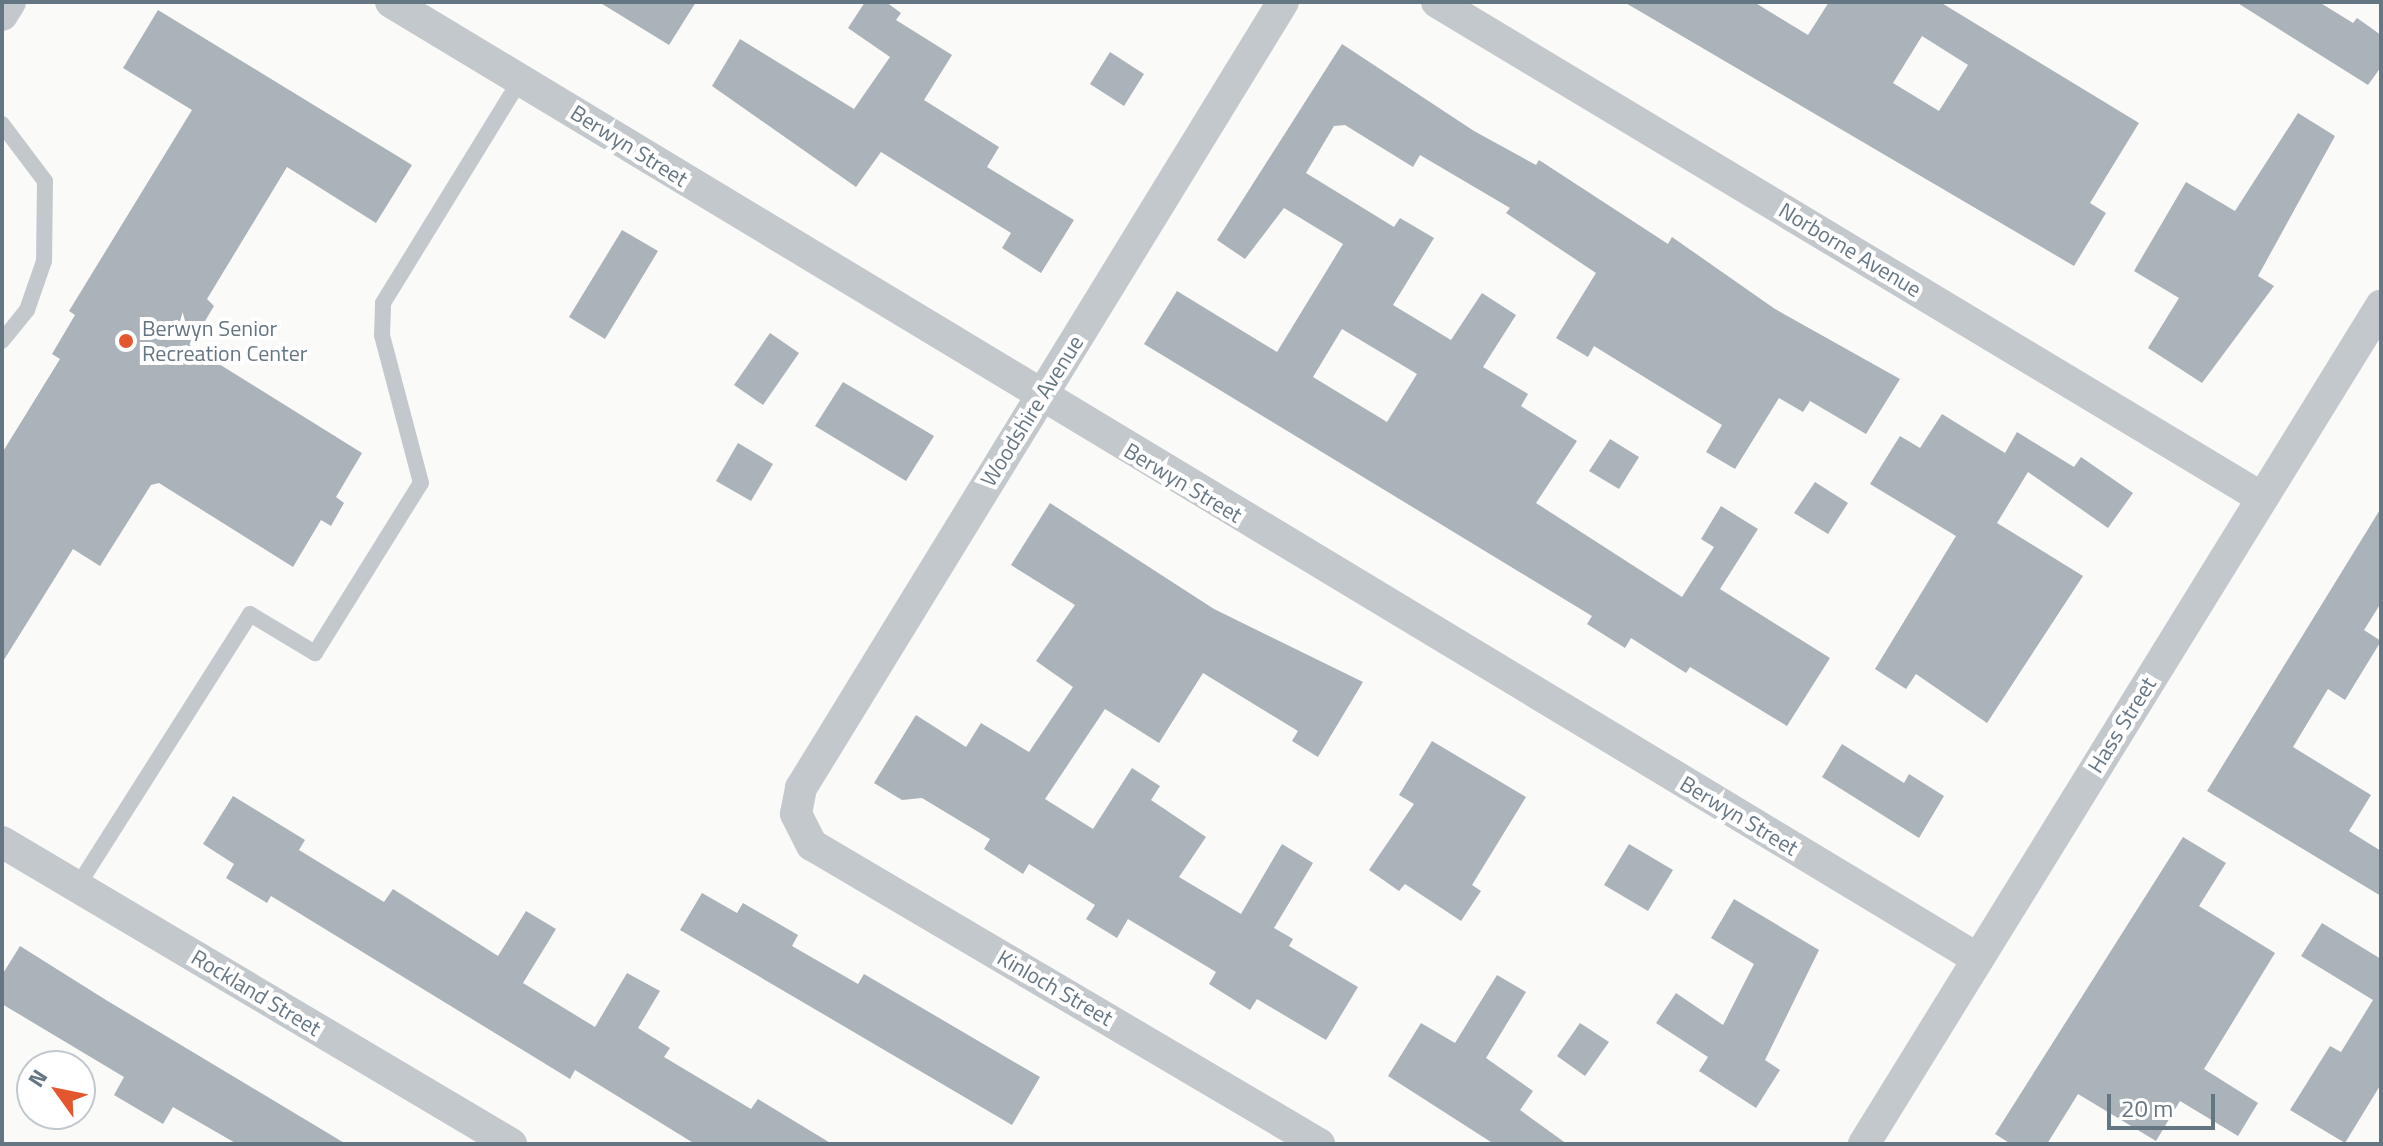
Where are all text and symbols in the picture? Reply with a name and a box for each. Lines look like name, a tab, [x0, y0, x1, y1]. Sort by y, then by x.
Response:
street label: Berwyn Street	[566, 100, 692, 192]
street label: Norborne Avenue	[1774, 197, 1926, 303]
place label: Berwyn Senior Recreation Center	[142, 315, 307, 366]
street label: Woodshire Avenue	[975, 331, 1089, 491]
marker: Berwyn Senior Recreation Center	[117, 332, 135, 350]
street label: Berwyn Street	[1119, 437, 1247, 529]
street label: Hass Street	[2082, 672, 2162, 778]
street label: Berwyn Street	[1675, 770, 1803, 862]
street label: Rockland Street	[187, 944, 325, 1042]
street label: Kinloch Street	[993, 944, 1117, 1032]
north arrow	[16, 1050, 96, 1130]
text: N	[19, 1062, 56, 1094]
scale bar	[2111, 1078, 2219, 1128]
text: 20 m	[2121, 1090, 2173, 1126]

